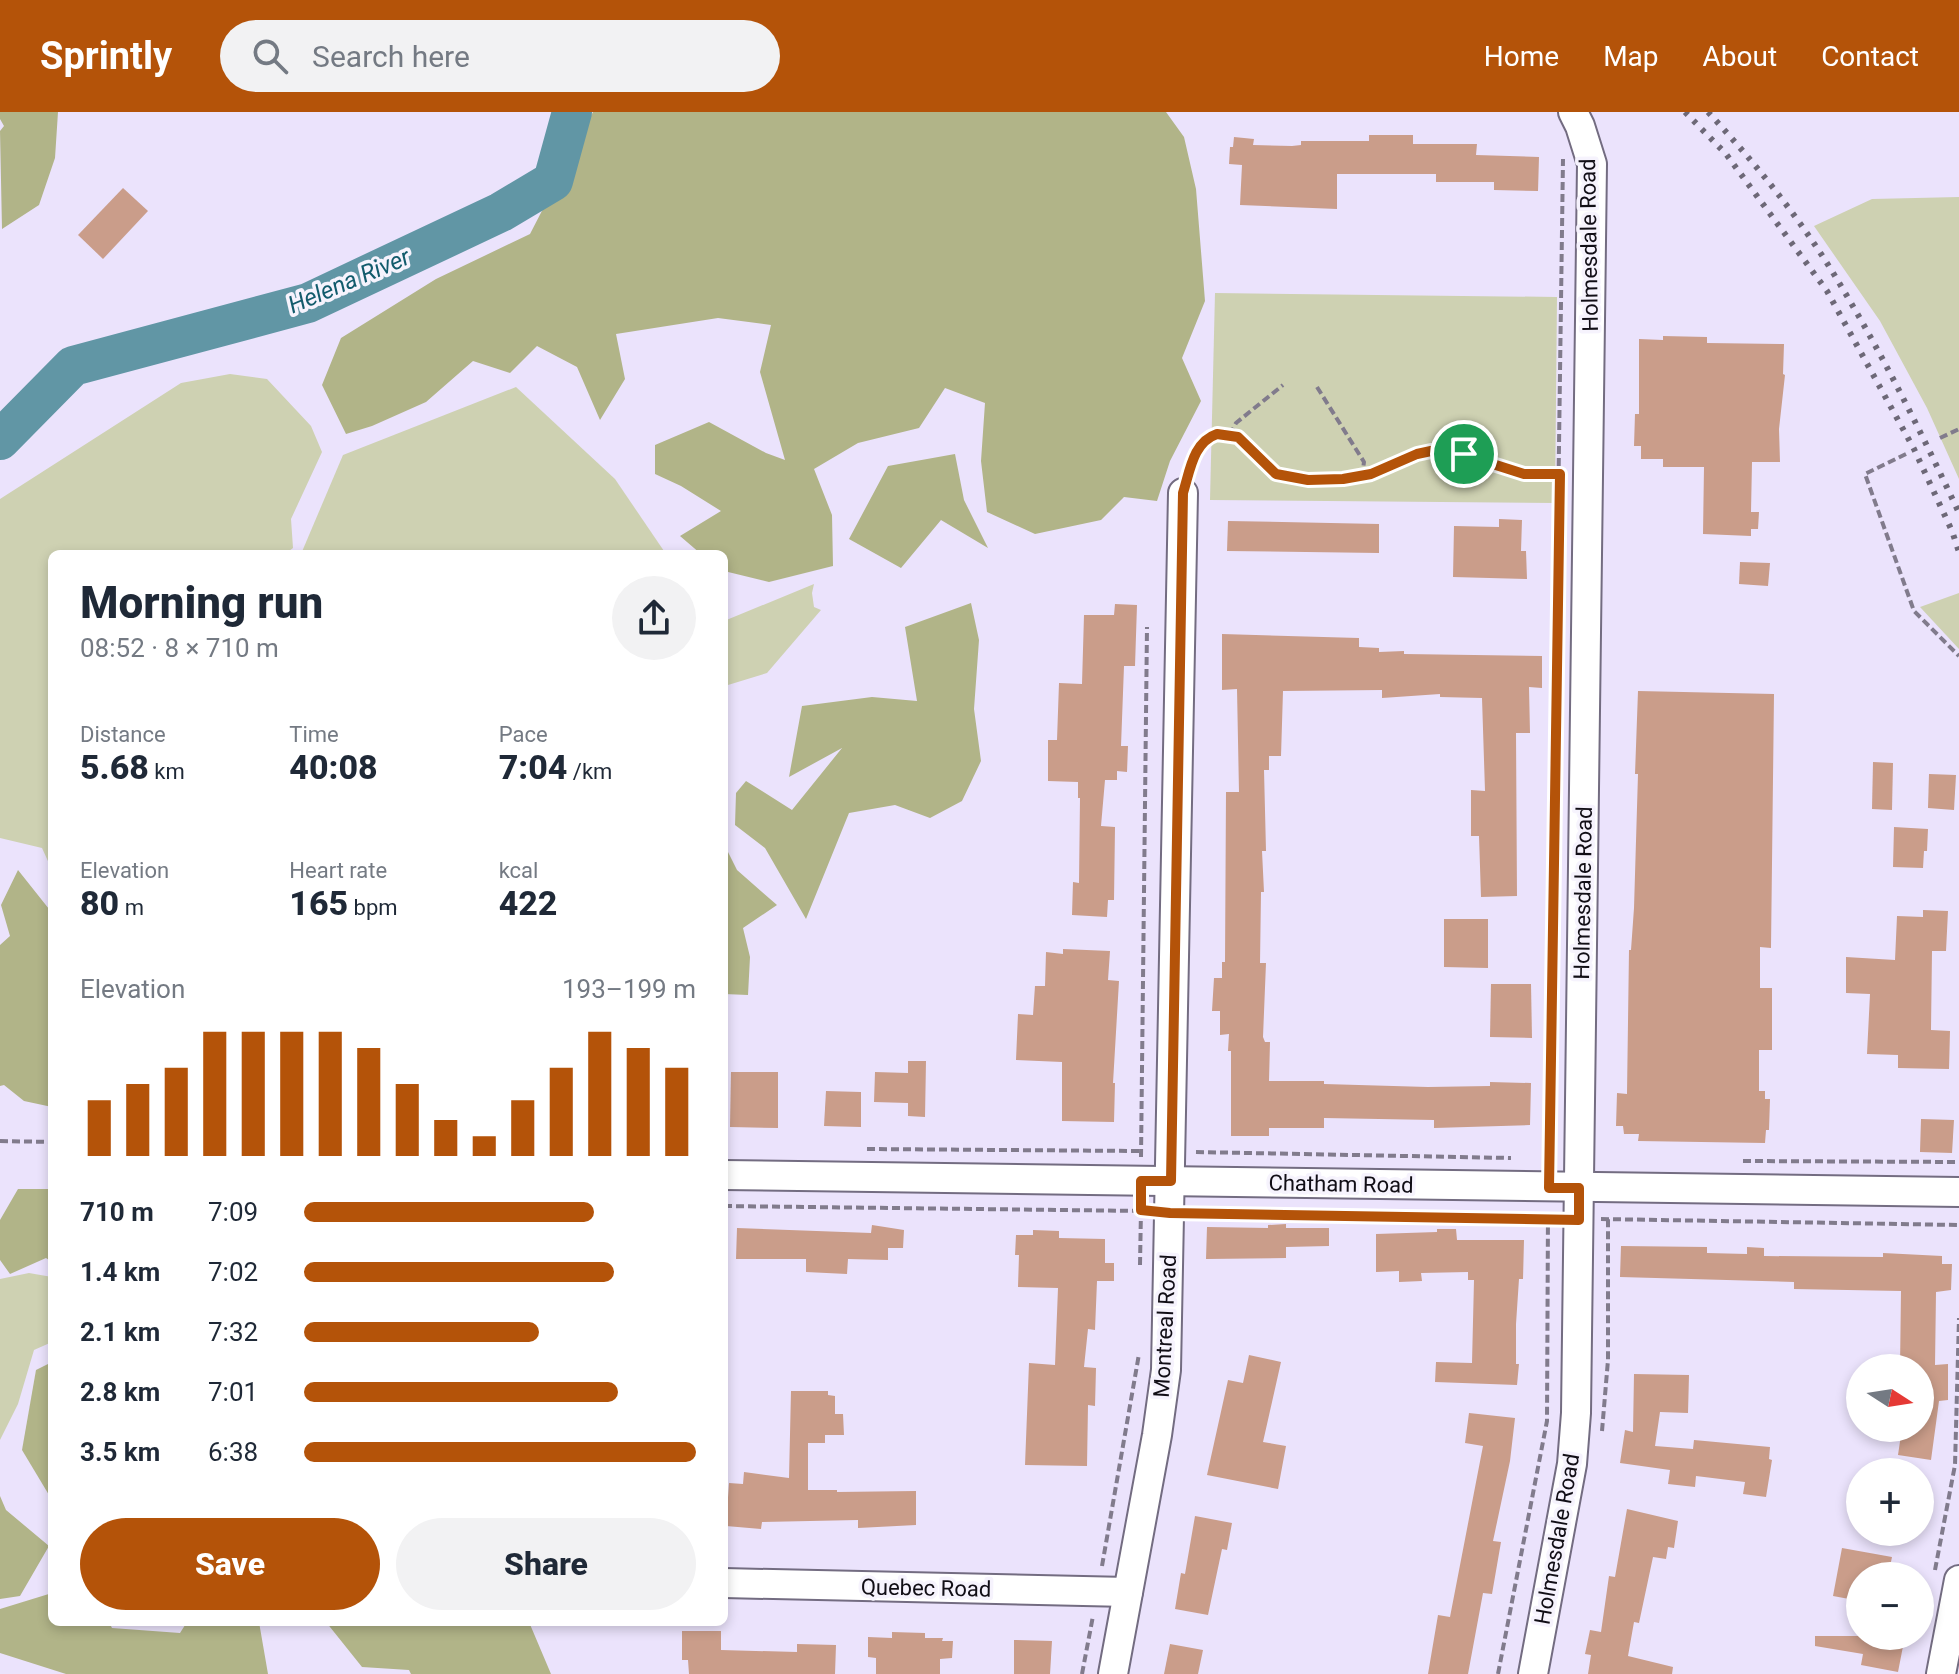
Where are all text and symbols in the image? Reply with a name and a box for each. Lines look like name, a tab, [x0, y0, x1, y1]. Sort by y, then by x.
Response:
search box	[220, 20, 780, 92]
text: Sprintly	[40, 34, 172, 78]
icon: search	[248, 34, 292, 78]
text: Search here	[312, 39, 470, 74]
text: Home	[1484, 40, 1559, 73]
text: Map	[1603, 40, 1659, 73]
text: About	[1703, 40, 1777, 73]
text: Contact	[1821, 40, 1919, 73]
street label: Holmesdale Road	[1575, 158, 1603, 332]
water label: Helena River	[284, 242, 415, 319]
pin	[1430, 420, 1498, 488]
icon: arrive	[1442, 432, 1486, 476]
button: share	[612, 576, 696, 660]
text: Morning run	[80, 577, 323, 629]
text: 08:52 · 8 × 710 m	[80, 633, 279, 663]
text: Distance	[80, 722, 166, 747]
text: Time	[289, 722, 339, 747]
text: Pace	[499, 722, 548, 747]
text: 5.68	[80, 747, 149, 787]
text: 40:08	[289, 747, 378, 787]
text: 7:04	[499, 747, 567, 787]
text: km	[149, 759, 185, 784]
text: /km	[567, 759, 612, 784]
street label: Holmesdale Road	[1569, 806, 1597, 980]
text: Elevation	[80, 858, 169, 883]
text: Heart rate	[289, 858, 387, 883]
text: kcal	[499, 858, 538, 883]
text: 80	[80, 883, 119, 923]
text: 165	[289, 883, 348, 923]
text: 422	[499, 883, 557, 923]
text: m	[119, 895, 144, 920]
text: bpm	[348, 895, 398, 920]
text: Elevation	[80, 974, 185, 1004]
text: 193–199 m	[562, 974, 696, 1004]
street label: Chatham Road	[1268, 1170, 1414, 1198]
text: 710 m	[80, 1197, 154, 1227]
text: 7:09	[208, 1197, 258, 1227]
street label: Montreal Road	[1149, 1254, 1181, 1398]
text: 1.4 km	[80, 1257, 160, 1287]
text: 7:02	[208, 1257, 258, 1287]
text: 2.1 km	[80, 1317, 160, 1347]
text: 7:32	[208, 1317, 258, 1347]
north arrow	[1846, 1354, 1934, 1442]
map controls	[1846, 1354, 1934, 1650]
text: 2.8 km	[80, 1377, 160, 1407]
text: 7:01	[208, 1377, 258, 1407]
text: 3.5 km	[80, 1437, 160, 1467]
text: 6:38	[208, 1437, 258, 1467]
street label: Holmesdale Road	[1530, 1452, 1584, 1626]
button: +	[1846, 1458, 1934, 1546]
button: Save	[80, 1518, 380, 1610]
button: Share	[396, 1518, 696, 1610]
button: −	[1846, 1562, 1934, 1650]
street label: Quebec Road	[861, 1574, 991, 1602]

